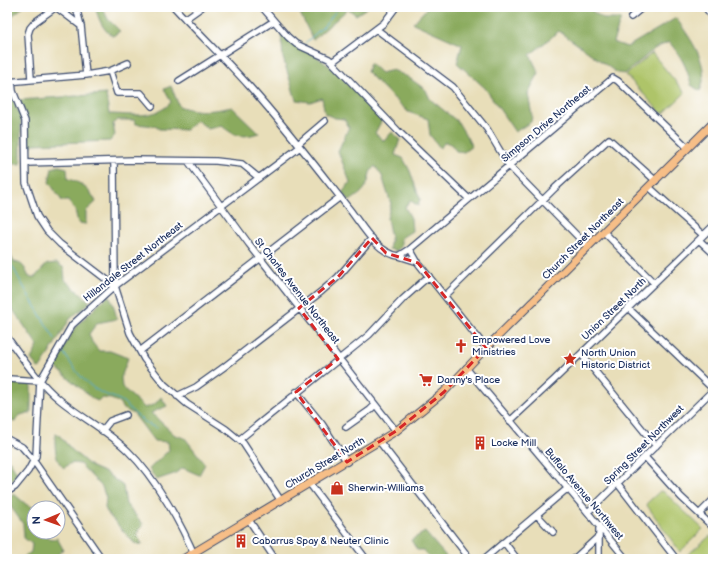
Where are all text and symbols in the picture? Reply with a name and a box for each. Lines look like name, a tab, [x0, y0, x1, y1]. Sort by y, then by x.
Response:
street label: Simpson Drive Northeast	[499, 83, 593, 165]
street label: Church Street Northeast	[540, 196, 626, 282]
street label: Hillandale Street Northeast	[81, 220, 185, 304]
street label: St Charles Avenue Northeast	[252, 236, 342, 346]
street label: Union Street North	[579, 275, 649, 343]
place label: Empowered Love Ministries	[472, 334, 550, 358]
church icon: Empowered Love Ministries	[453, 338, 469, 354]
place label: North Union Historic District	[581, 347, 650, 371]
place icon: North Union Historic District	[562, 351, 578, 367]
supermarket icon: Danny's Place	[418, 372, 434, 388]
place label: Danny's Place	[437, 374, 500, 386]
street label: Spring Street Northwest	[602, 403, 686, 487]
street label: Church Street North	[283, 434, 367, 491]
building icon: Locke Mill	[472, 435, 488, 451]
place label: Locke Mill	[491, 437, 536, 449]
street label: Buffalo Avenue Northwest	[542, 446, 626, 542]
shop icon: Sherwin-Williams	[329, 480, 345, 496]
place label: Sherwin-Williams	[348, 482, 424, 494]
north arrow	[26, 500, 66, 540]
text: N	[30, 516, 43, 525]
building icon: Cabarrus Spay & Neuter Clinic	[233, 533, 249, 549]
place label: Cabarrus Spay & Neuter Clinic	[252, 535, 389, 547]

